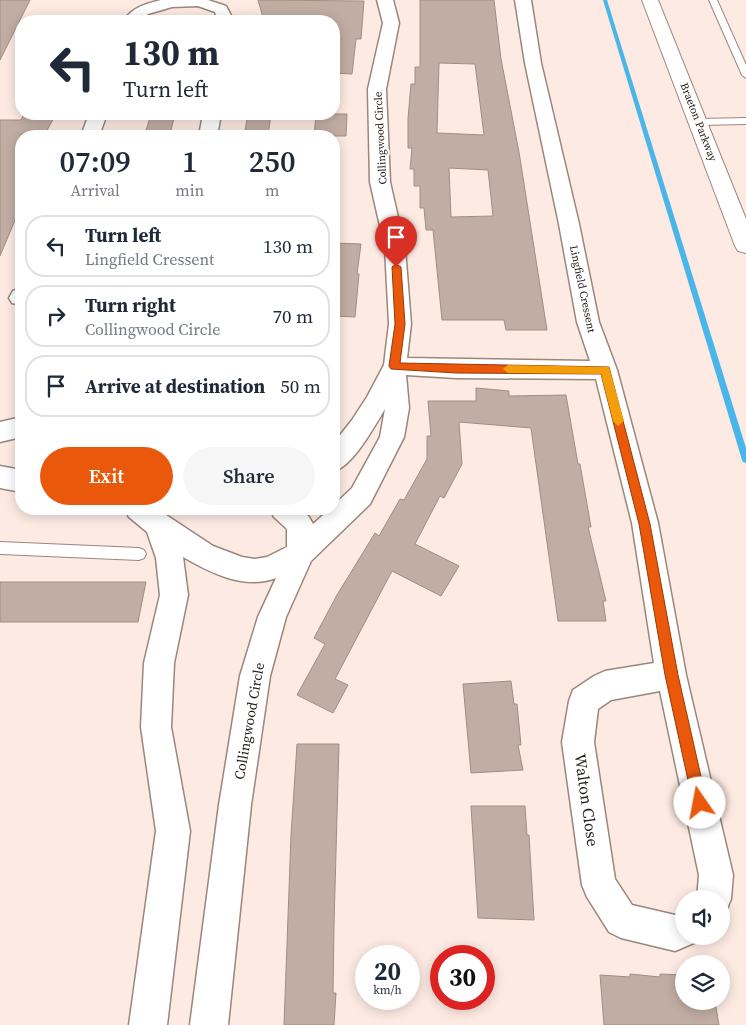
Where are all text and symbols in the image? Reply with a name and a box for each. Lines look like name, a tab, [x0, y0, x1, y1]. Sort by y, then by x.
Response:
text: 130 m	[123, 29, 219, 77]
icon: left	[40, 35, 105, 100]
text: Turn left	[123, 74, 208, 104]
street label: Braeton Parkway	[677, 81, 721, 164]
street label: Collingwood Circle	[371, 91, 390, 185]
text: 07:09	[59, 141, 131, 182]
text: 1	[182, 141, 198, 182]
text: 250	[249, 141, 296, 182]
text: Arrival	[70, 179, 120, 201]
text: min	[175, 179, 204, 201]
text: m	[265, 179, 279, 201]
pin	[375, 216, 417, 267]
text: Turn left	[85, 222, 161, 248]
icon: arrive	[382, 223, 410, 251]
icon: left	[42, 232, 70, 260]
text: 130 m	[263, 233, 313, 259]
street label: Lingfield Cressent	[566, 244, 599, 335]
text: Lingfield Cressent	[85, 248, 214, 270]
text: Turn right	[85, 292, 176, 318]
icon: right	[42, 302, 70, 330]
text: 70 m	[272, 303, 313, 329]
text: Collingwood Circle	[85, 318, 220, 340]
icon: arrive	[42, 372, 70, 400]
text: Arrive at destination	[85, 373, 265, 399]
text: 50 m	[280, 373, 321, 399]
button: Exit	[40, 447, 173, 505]
button: Share	[183, 447, 315, 505]
street label: Collingwood Circle	[229, 661, 269, 781]
street label: Walton Close	[570, 752, 604, 848]
position arrow	[673, 776, 725, 828]
map controls	[675, 890, 730, 1010]
button: sound	[675, 890, 730, 945]
speed limit sign: 30	[430, 945, 495, 1010]
text: 20	[374, 954, 401, 988]
button: layers	[675, 955, 730, 1010]
text: km/h	[373, 982, 402, 998]

